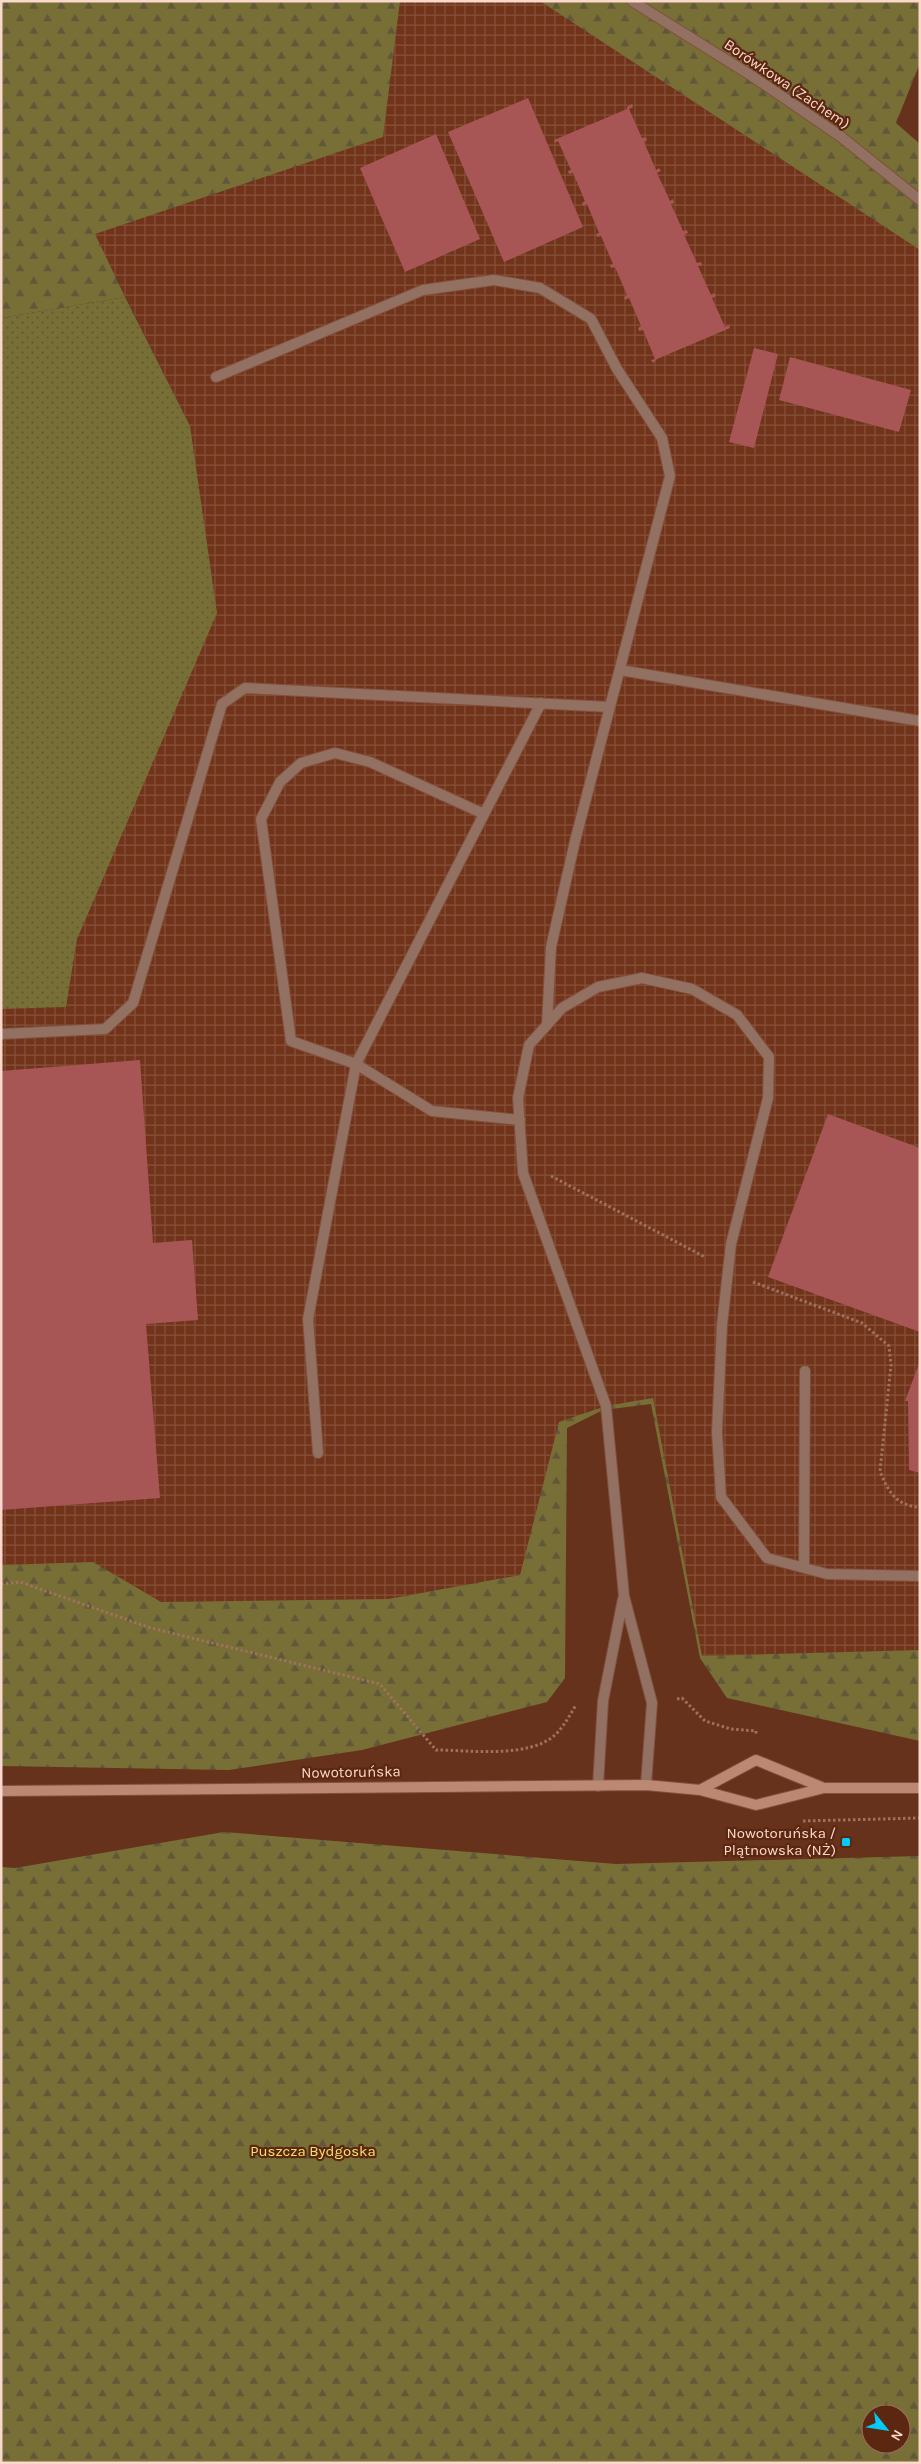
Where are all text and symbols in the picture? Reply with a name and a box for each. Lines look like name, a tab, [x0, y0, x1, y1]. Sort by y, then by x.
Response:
street label: Borówkowa (Zachem)	[721, 35, 853, 133]
street label: Nowotoruńska	[301, 1762, 401, 1782]
place label: Nowotoruńska / Plątnowska (NŻ)	[724, 1824, 836, 1859]
marker: Nowotoruńska / Plątnowska (NŻ)	[840, 1836, 852, 1848]
park label: Puszcza Bydgoska	[250, 2142, 376, 2160]
north arrow	[861, 2404, 911, 2454]
text: N	[887, 2427, 907, 2444]

